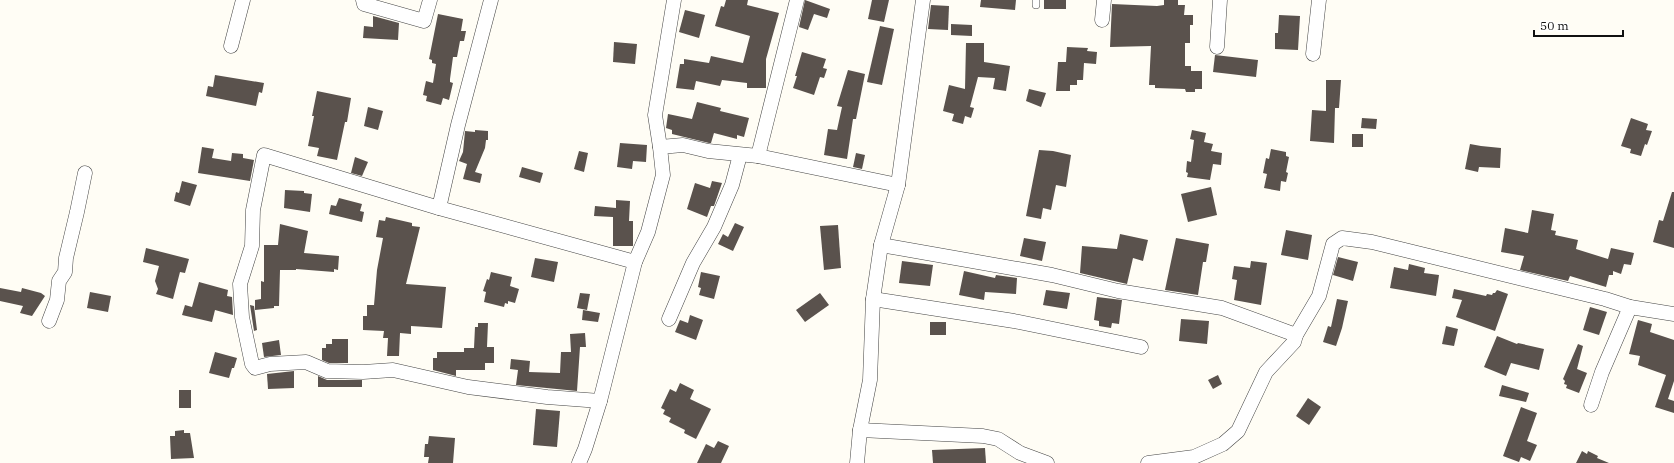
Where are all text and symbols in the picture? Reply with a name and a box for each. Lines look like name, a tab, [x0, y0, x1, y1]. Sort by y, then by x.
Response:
scale bar	[1534, 12, 1623, 38]
text: 50 m	[1540, 18, 1569, 33]

